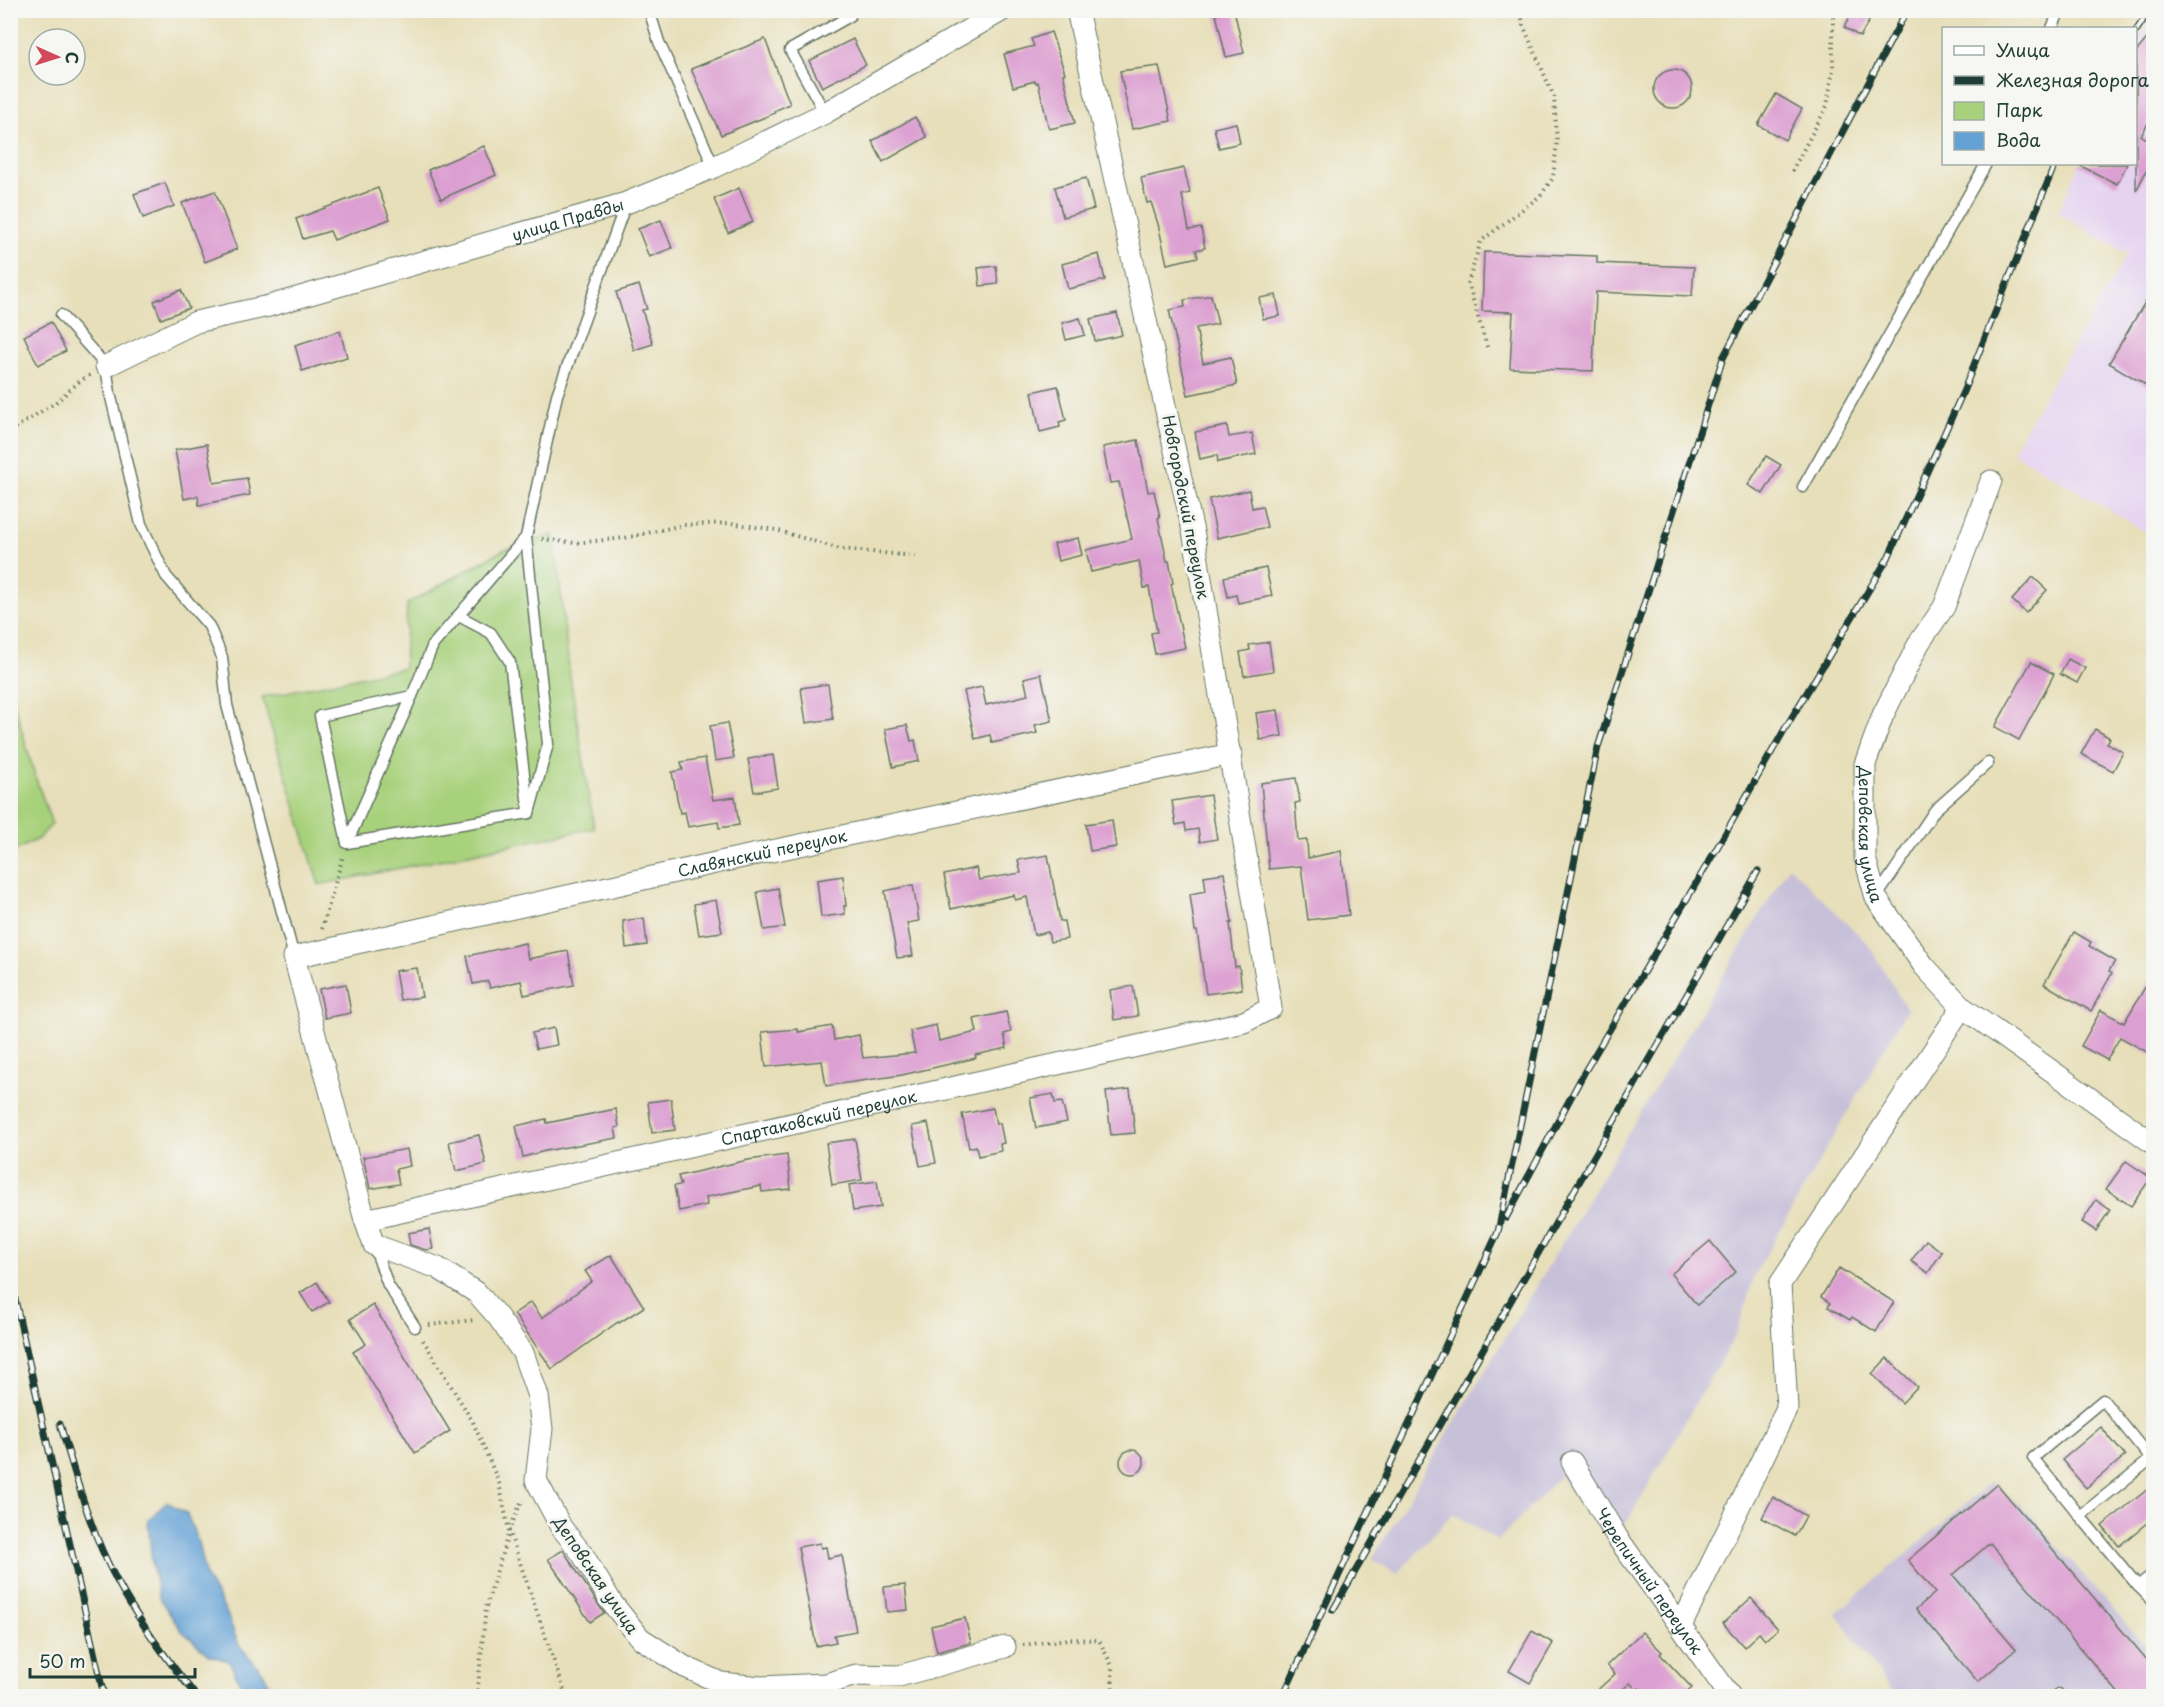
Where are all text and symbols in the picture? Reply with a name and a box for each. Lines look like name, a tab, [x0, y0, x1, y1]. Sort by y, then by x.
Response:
north arrow	[27, 27, 87, 87]
legend	[1942, 27, 2137, 165]
text: Улица	[1996, 36, 2050, 63]
text: С	[61, 51, 85, 64]
text: Железная дорога	[1996, 66, 2150, 93]
text: Парк	[1996, 96, 2043, 123]
text: Вода	[1996, 126, 2041, 153]
street label: улица Правды	[509, 191, 626, 246]
street label: Новгородский переулок	[1157, 413, 1217, 601]
street label: Деповская улица	[1854, 765, 1890, 905]
street label: Славянский переулок	[675, 822, 849, 882]
street label: Спартаковский переулок	[718, 1083, 919, 1151]
street label: Черепичный переулок	[1591, 1502, 1710, 1659]
street label: Деповская улица	[548, 1510, 645, 1638]
scale bar	[30, 1641, 195, 1679]
text: 50 m	[39, 1647, 86, 1674]

